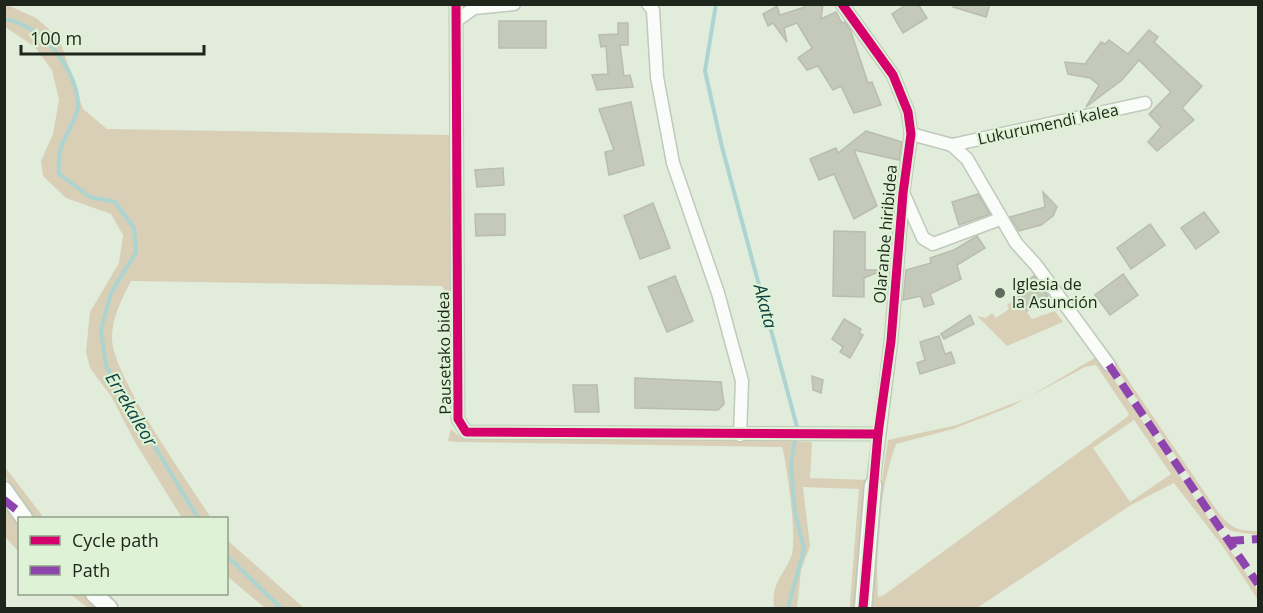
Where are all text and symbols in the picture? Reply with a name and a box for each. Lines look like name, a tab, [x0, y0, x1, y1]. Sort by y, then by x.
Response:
scale bar	[21, 18, 204, 56]
text: 100 m	[30, 26, 82, 50]
street label: Lukurumendi kalea	[976, 98, 1120, 150]
street label: Olaranbe hiribidea	[868, 164, 902, 304]
place label: Iglesia de la Asunción	[1012, 273, 1098, 313]
water label: Akata	[748, 279, 783, 331]
marker: Iglesia de la Asunción	[993, 286, 1007, 300]
street label: Pausetako bidea	[432, 291, 456, 415]
water label: Errekaleor	[101, 368, 164, 451]
legend	[18, 517, 228, 595]
text: Cycle path	[72, 528, 159, 552]
text: Path	[72, 558, 110, 582]

